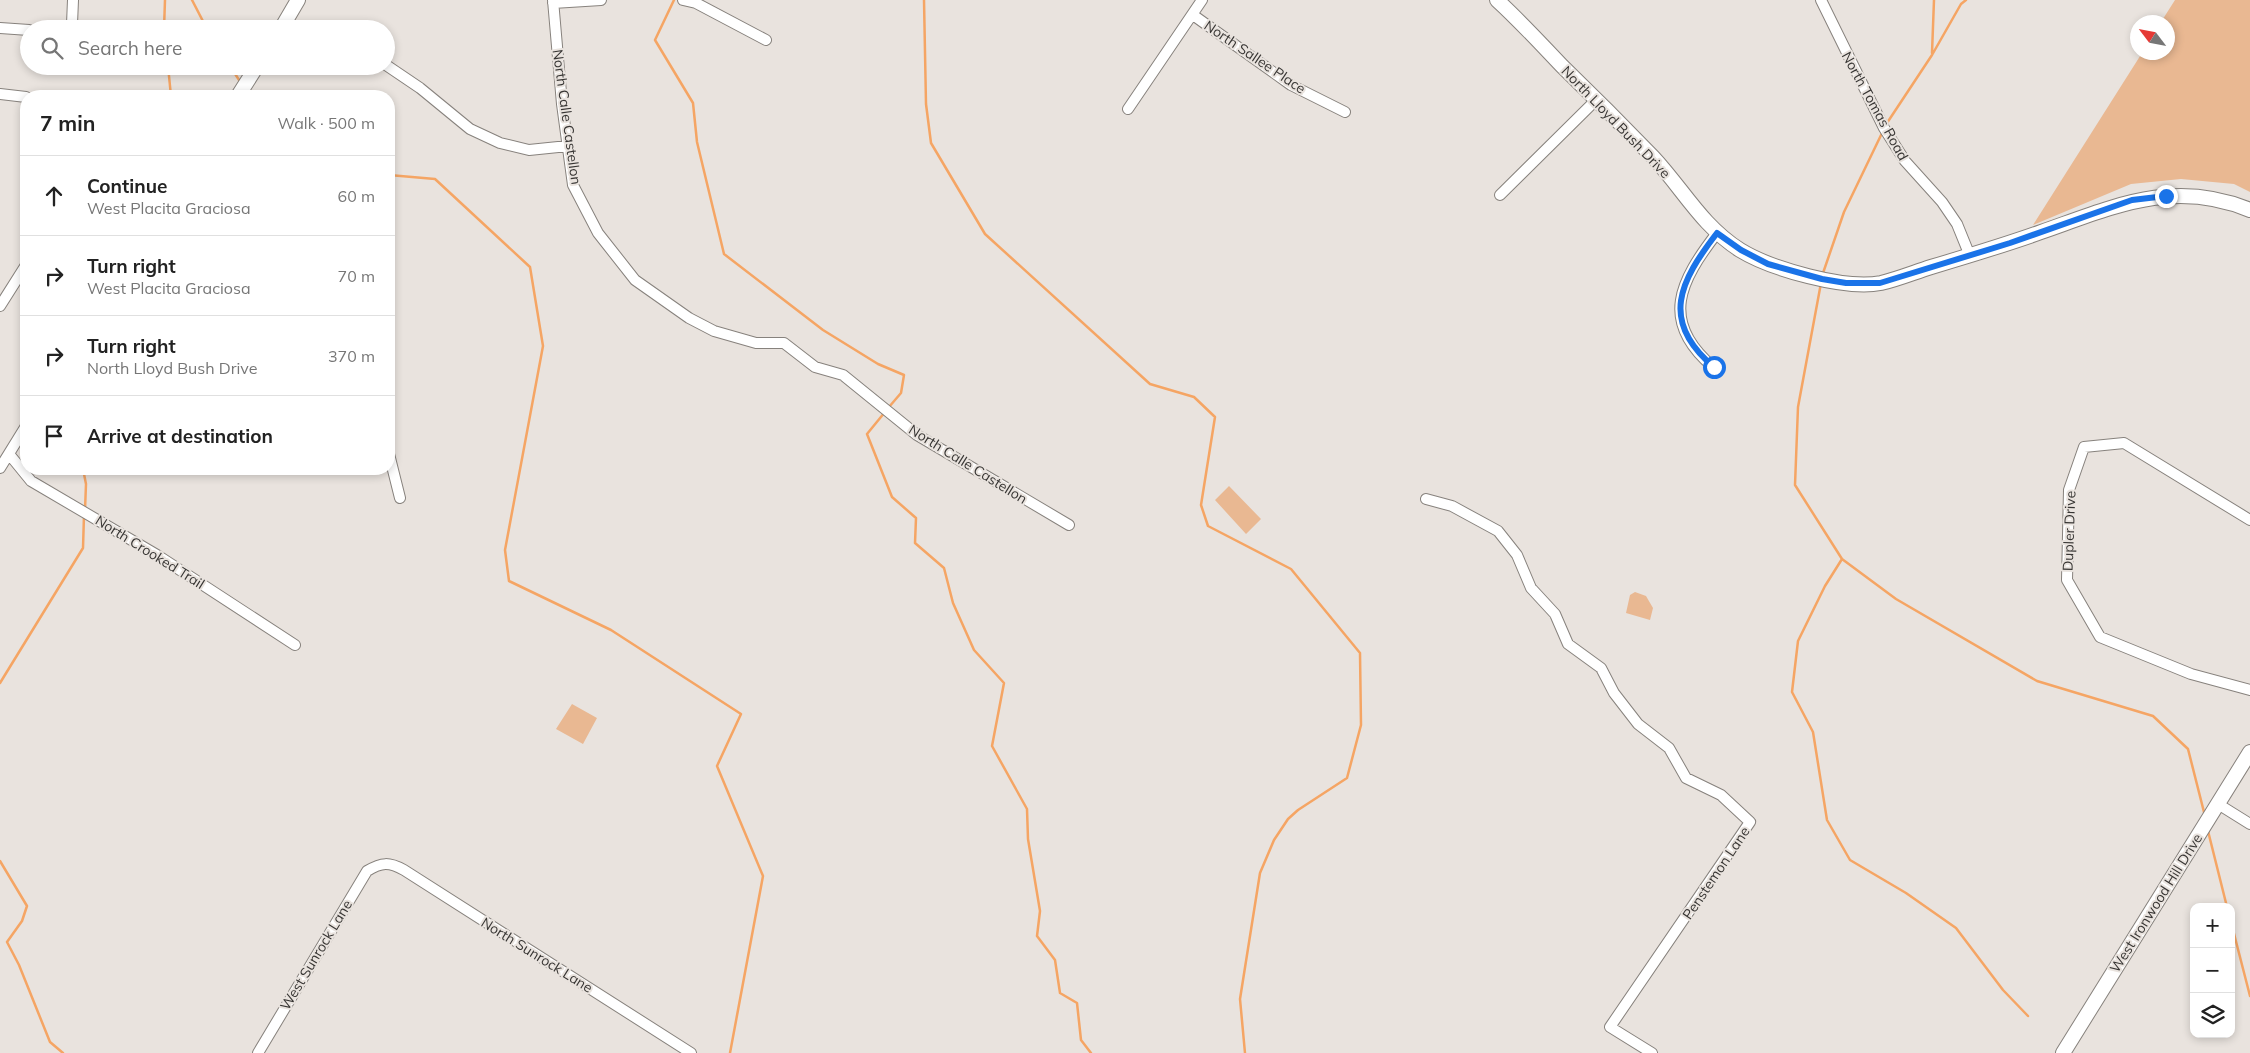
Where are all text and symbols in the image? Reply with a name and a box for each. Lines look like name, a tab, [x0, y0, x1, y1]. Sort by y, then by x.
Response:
north arrow	[2130, 15, 2175, 60]
street label: North Sallee Place	[1201, 16, 1309, 98]
search box	[20, 20, 395, 75]
icon: search	[38, 34, 66, 62]
text: Search here	[78, 36, 182, 60]
street label: North Calle Castellon	[549, 48, 585, 186]
street label: North Tomas Road	[1838, 48, 1912, 164]
street label: North Lloyd Bush Drive	[1558, 62, 1674, 182]
text: 7 min	[40, 110, 95, 136]
text: Walk · 500 m	[277, 113, 375, 133]
text: Continue	[87, 174, 167, 198]
icon: ahead	[40, 182, 68, 210]
route end	[2155, 185, 2178, 208]
text: 60 m	[338, 186, 375, 206]
text: West Placita Graciosa	[87, 198, 251, 218]
text: Turn right	[87, 254, 176, 278]
icon: right	[40, 262, 68, 290]
text: 70 m	[338, 266, 375, 286]
text: West Placita Graciosa	[87, 278, 251, 298]
text: Turn right	[87, 334, 176, 358]
icon: right	[40, 342, 68, 370]
text: 370 m	[328, 346, 375, 366]
route start	[1703, 356, 1726, 379]
text: North Lloyd Bush Drive	[87, 358, 257, 378]
street label: North Calle Castellon	[905, 420, 1031, 508]
icon: arrive	[40, 422, 68, 450]
text: Arrive at destination	[87, 424, 273, 448]
street label: Dupler Drive	[2059, 490, 2079, 572]
street label: North Crooked Trail	[92, 511, 208, 593]
street label: Penstemon Lane	[1678, 823, 1754, 923]
street label: West Ironwood Hill Drive	[2106, 830, 2206, 976]
street label: West Sunrock Lane	[276, 897, 356, 1013]
map controls	[2190, 903, 2235, 1038]
button: +	[2190, 903, 2235, 948]
street label: North Sunrock Lane	[478, 913, 596, 997]
button: −	[2190, 948, 2235, 993]
button: layers	[2190, 993, 2235, 1038]

